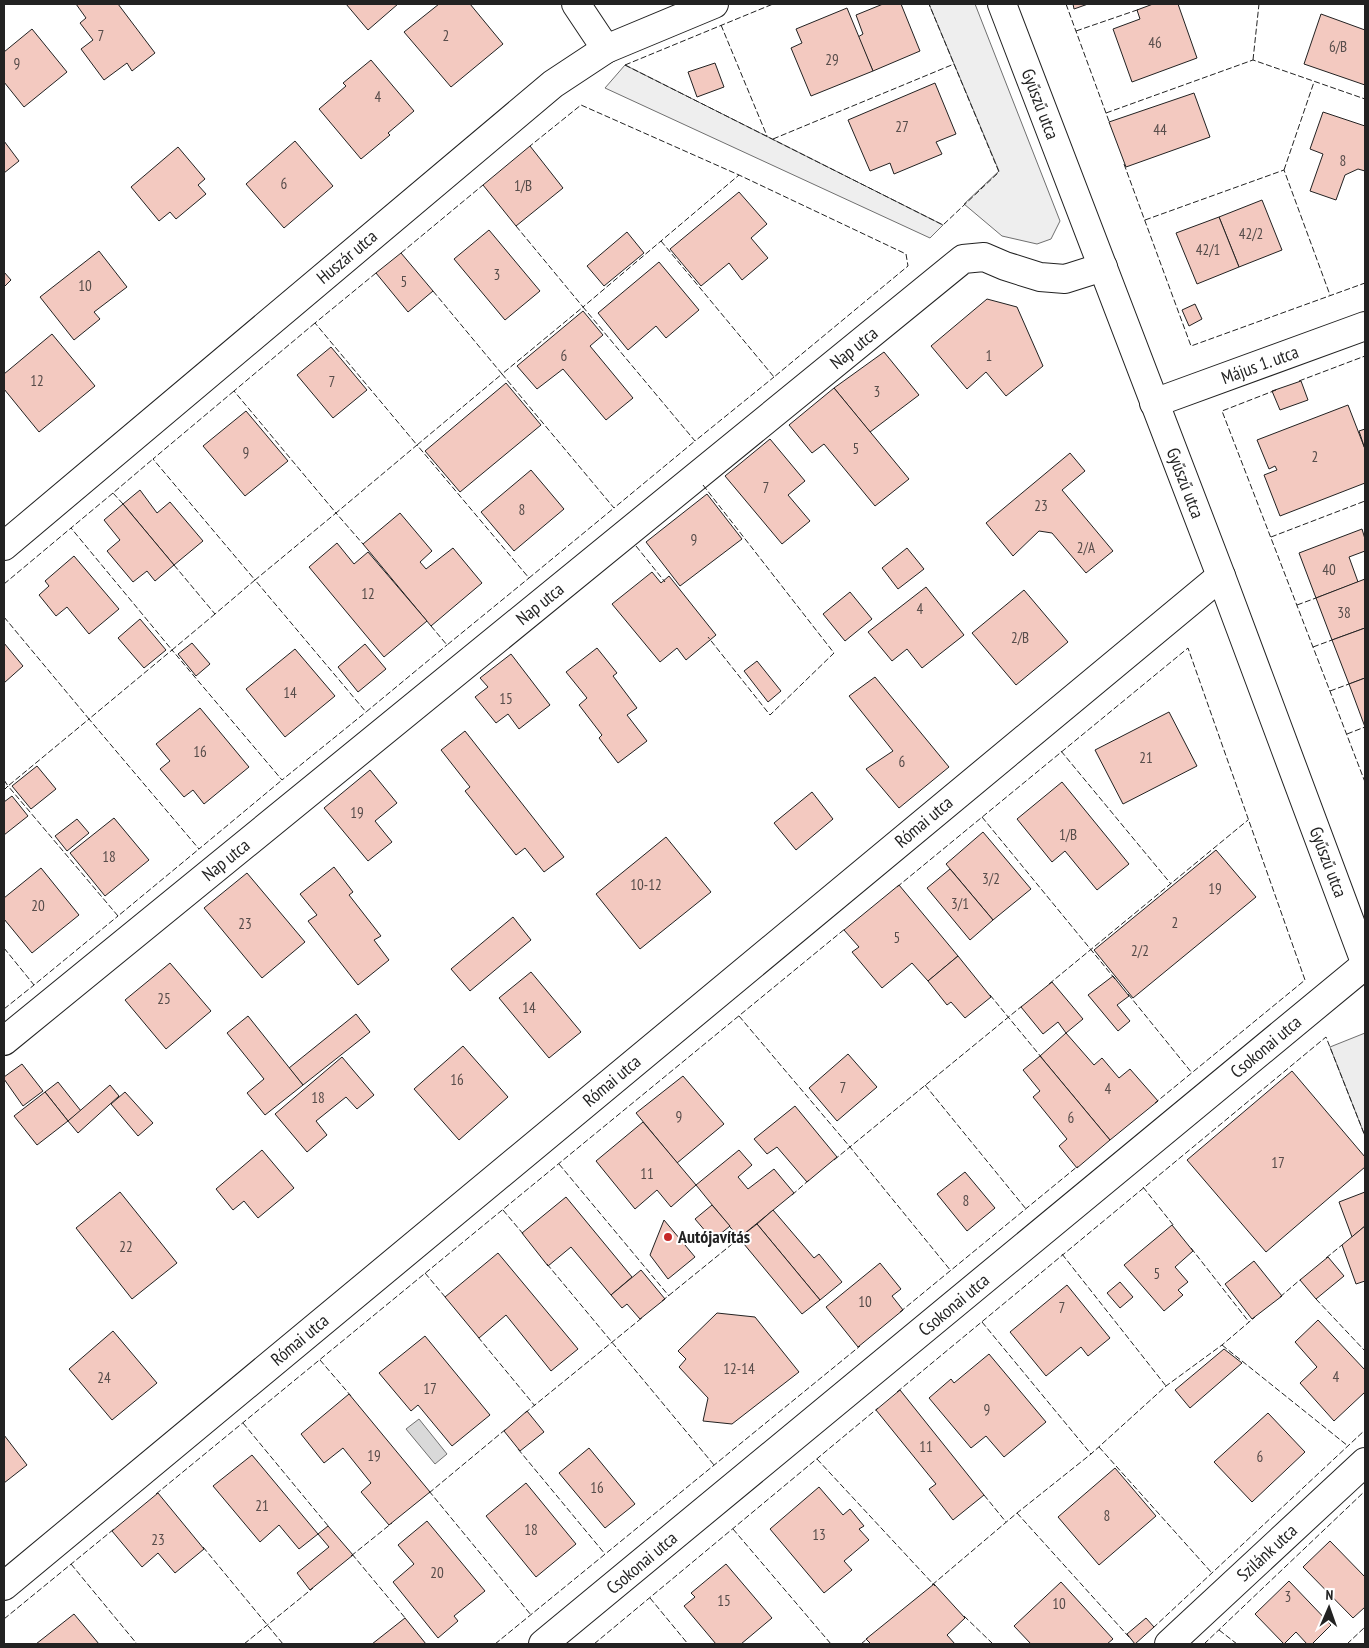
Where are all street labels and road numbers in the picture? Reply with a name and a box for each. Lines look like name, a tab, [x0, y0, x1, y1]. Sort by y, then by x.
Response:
street label: Gyűszű utca	[1016, 65, 1064, 142]
street label: Huszár utca	[312, 225, 382, 289]
street label: Nap utca	[825, 321, 882, 374]
street label: Május 1. utca	[1218, 340, 1302, 389]
street label: Gyűszű utca	[1161, 444, 1209, 521]
street label: Nap utca	[511, 577, 568, 630]
street label: Római utca	[890, 791, 957, 852]
street label: Gyűszű utca	[1304, 823, 1352, 900]
street label: Nap utca	[197, 833, 254, 886]
street label: Csokonai utca	[1226, 1010, 1306, 1083]
street label: Római utca	[578, 1050, 645, 1111]
street label: Csokonai utca	[914, 1268, 994, 1341]
street label: Római utca	[266, 1309, 333, 1370]
street label: Szilánk utca	[1232, 1519, 1302, 1586]
street label: Csokonai utca	[602, 1526, 682, 1599]

